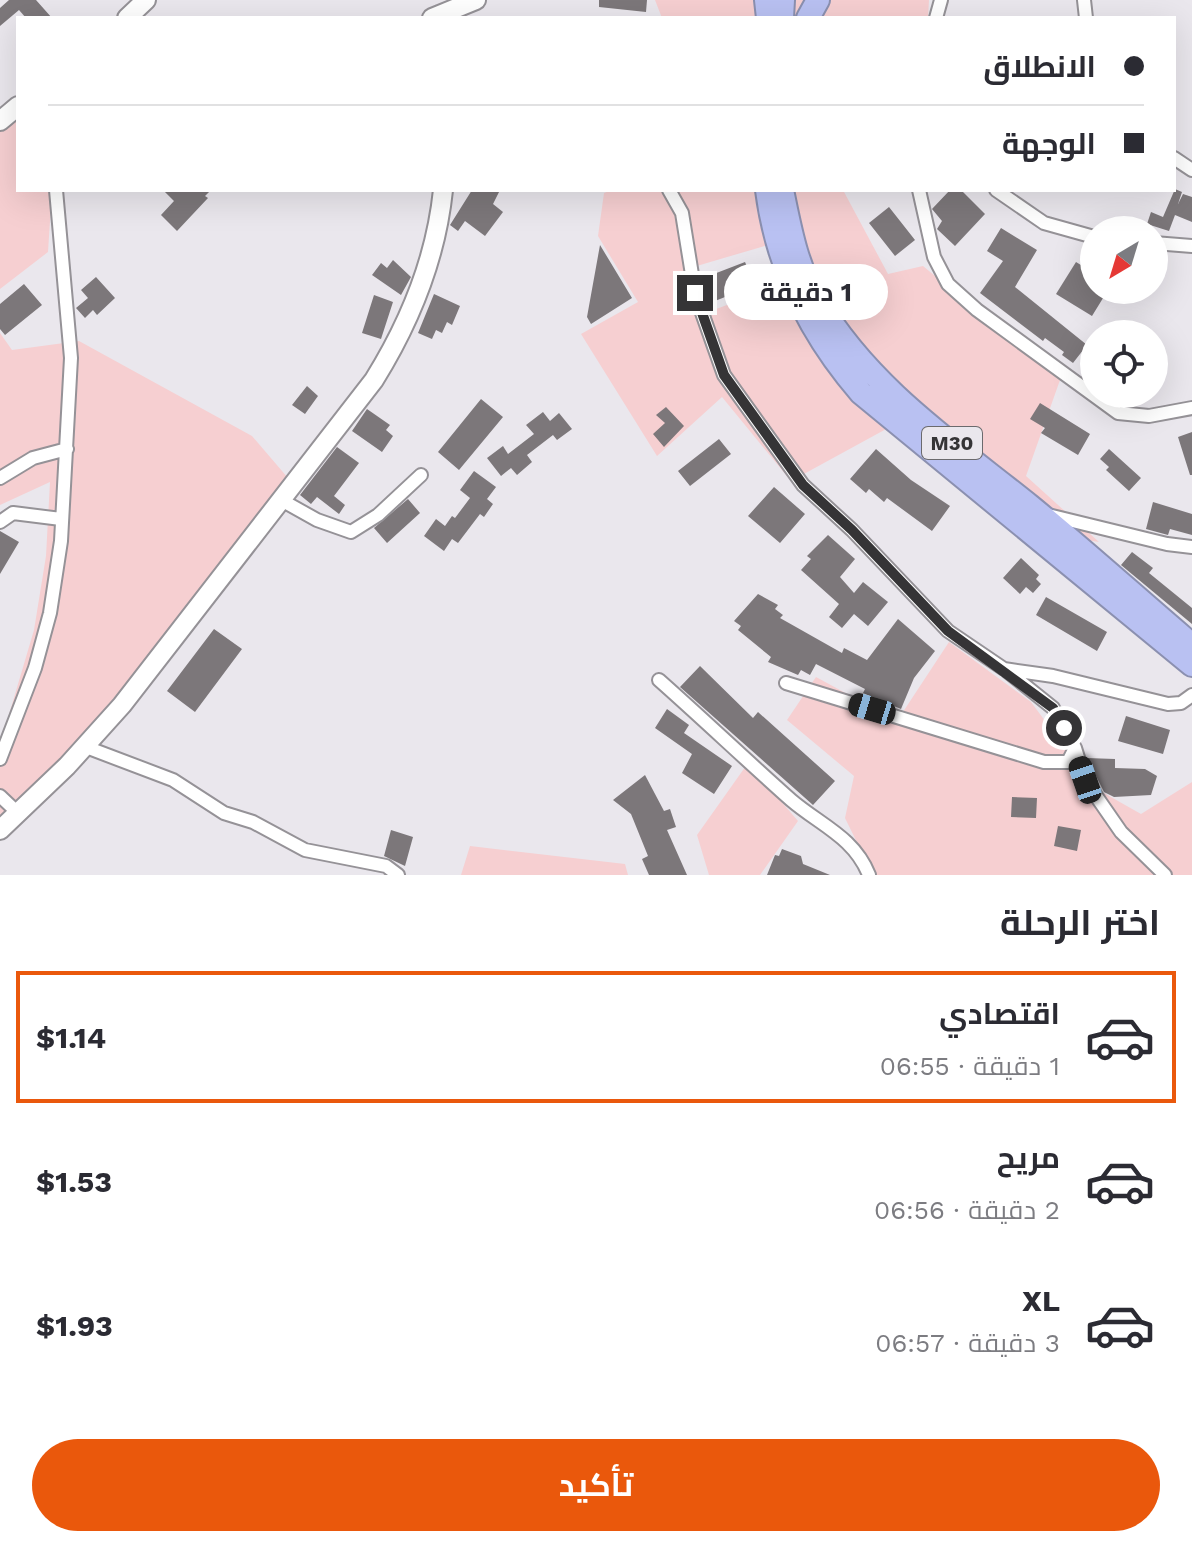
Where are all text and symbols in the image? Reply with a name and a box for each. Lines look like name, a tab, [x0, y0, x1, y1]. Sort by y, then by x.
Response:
text: الانطلاق	[983, 49, 1096, 84]
text: الوجهة	[1002, 126, 1096, 161]
north arrow	[1080, 216, 1168, 304]
map controls	[1080, 216, 1168, 408]
callout: 1 دقيقة	[723, 265, 887, 321]
route end	[677, 275, 713, 311]
text: 1 دقيقة	[760, 277, 852, 307]
button: locate	[1080, 320, 1168, 408]
road number: M30	[922, 427, 982, 459]
car	[846, 691, 898, 727]
route start	[1046, 710, 1082, 746]
car	[1066, 753, 1104, 807]
text: اختر الرحلة	[1000, 902, 1160, 944]
text: اقتصادي	[939, 996, 1060, 1031]
icon: car	[1084, 1001, 1156, 1073]
text: $1.14	[36, 1020, 106, 1055]
text: 1 دقيقة · 06:55	[880, 1051, 1060, 1081]
text: مريح	[997, 1140, 1060, 1175]
icon: car	[1084, 1145, 1156, 1217]
text: $1.53	[36, 1164, 112, 1199]
text: 2 دقيقة · 06:56	[874, 1195, 1060, 1225]
text: XL	[1022, 1283, 1060, 1318]
icon: car	[1084, 1289, 1156, 1361]
text: $1.93	[36, 1308, 113, 1343]
text: 3 دقيقة · 06:57	[875, 1328, 1060, 1358]
button: تأكيد	[32, 1439, 1160, 1531]

